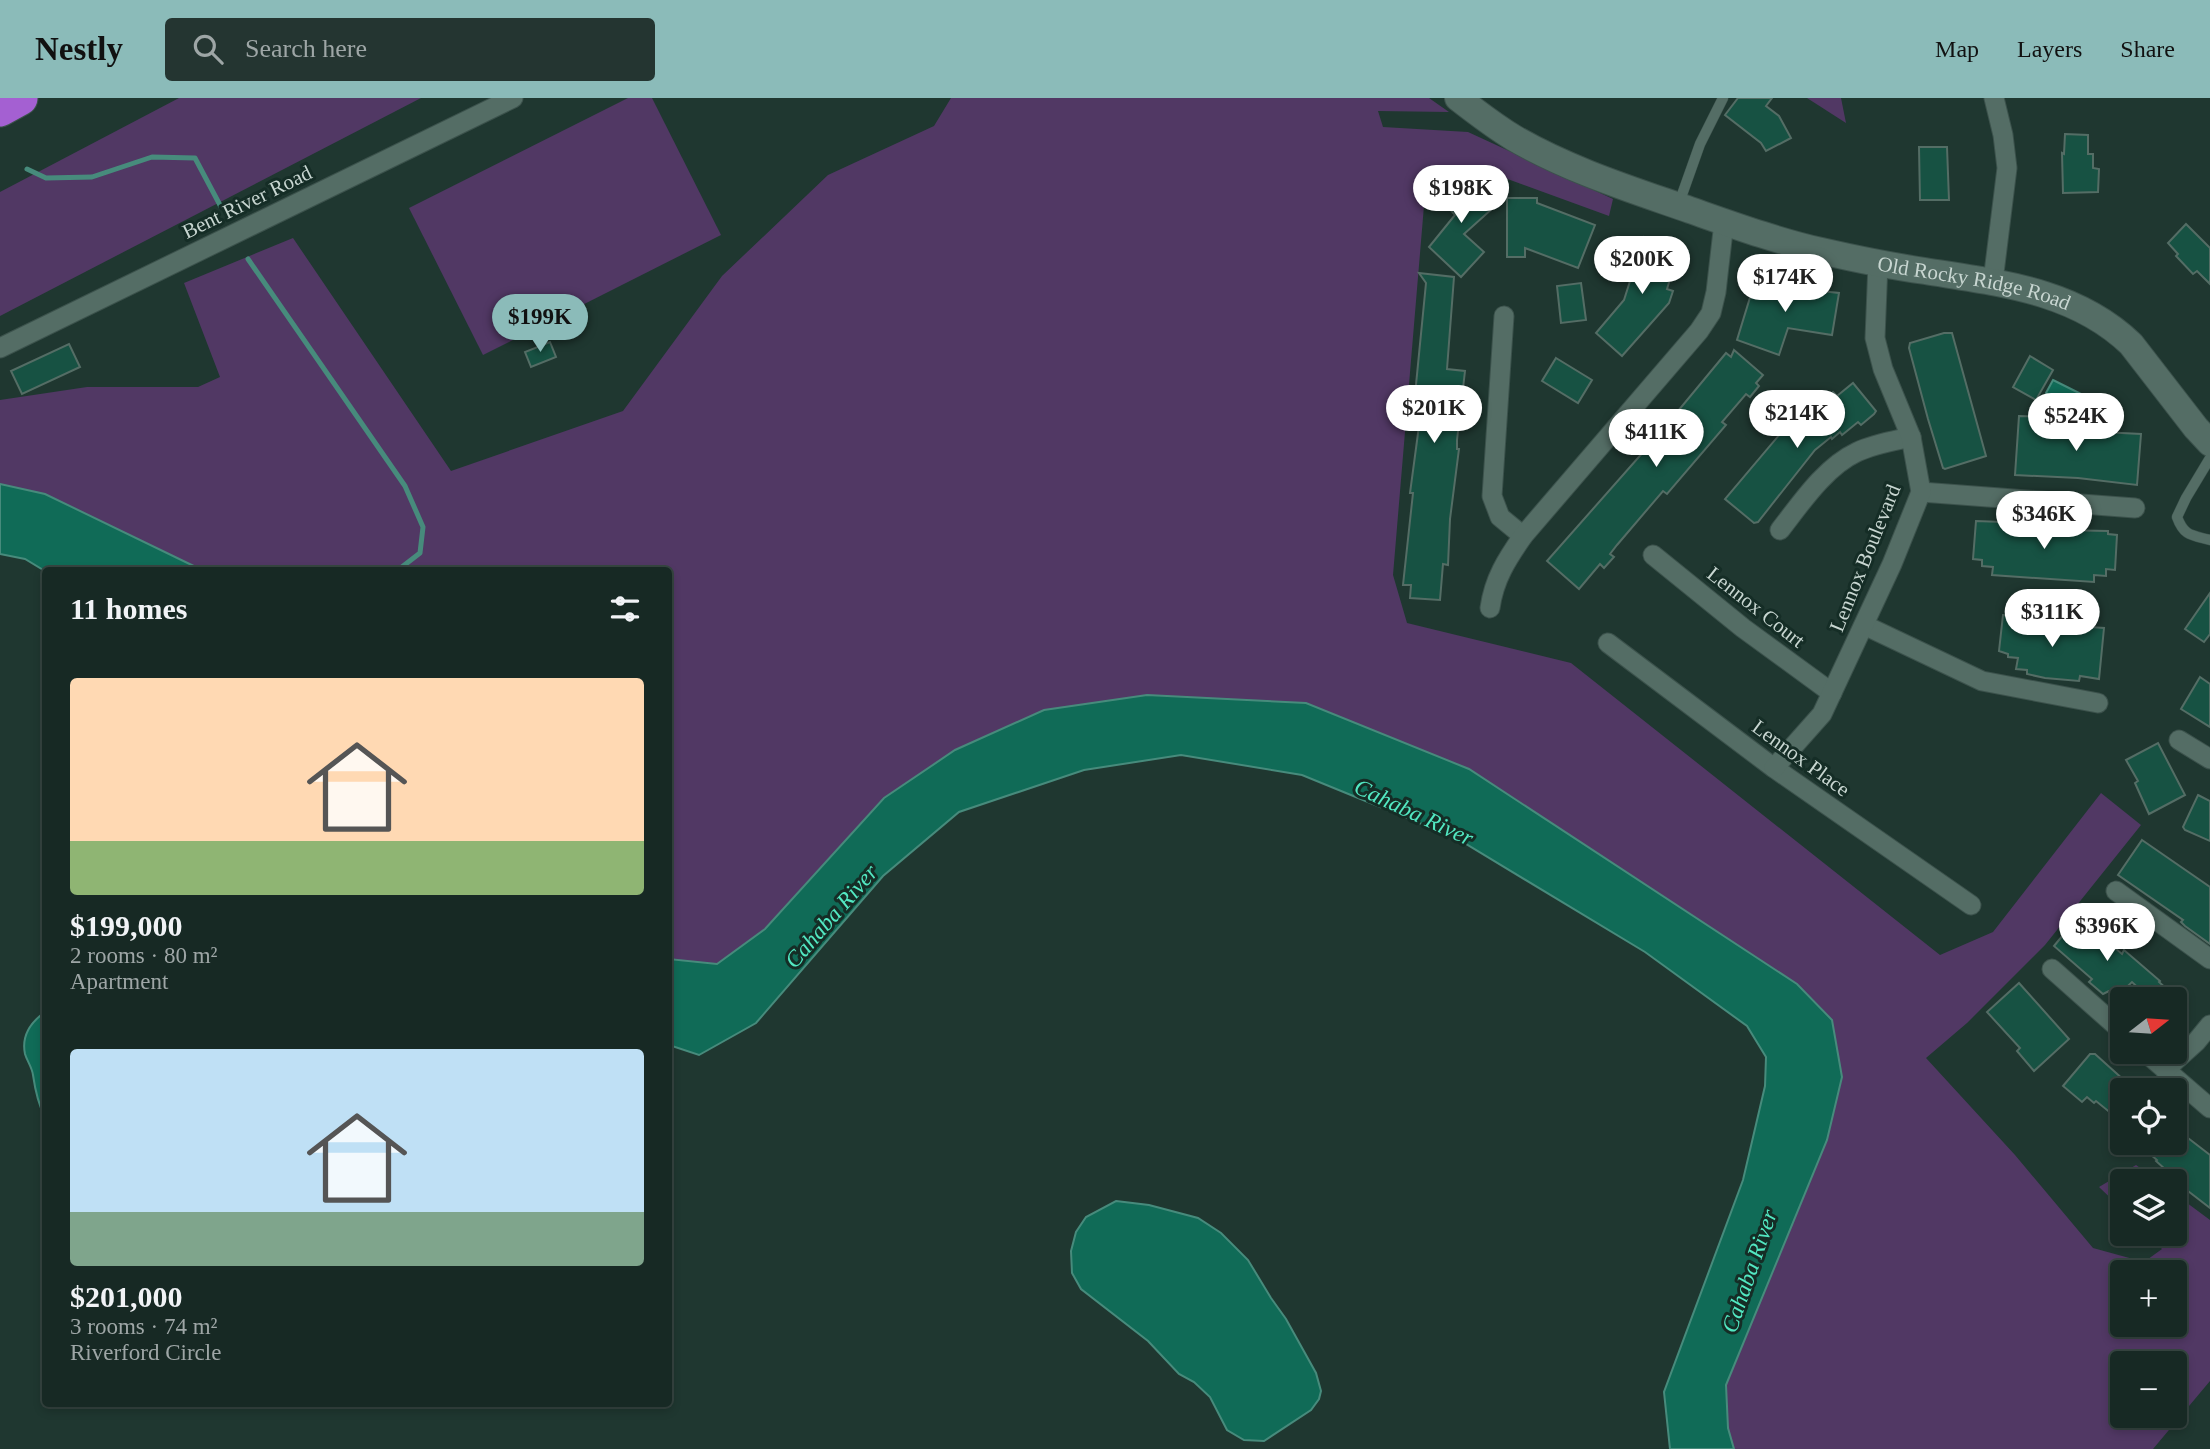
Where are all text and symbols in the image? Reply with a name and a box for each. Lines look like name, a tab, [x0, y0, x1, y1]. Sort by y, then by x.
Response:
search box	[165, 18, 655, 81]
icon: search	[189, 30, 227, 68]
text: Nestly	[35, 31, 123, 67]
text: Search here	[245, 34, 367, 63]
text: Map	[1935, 36, 1979, 62]
text: Layers	[2017, 36, 2082, 62]
text: Share	[2120, 36, 2175, 62]
street label: Bent River Road	[178, 160, 316, 244]
pin: $198K	[1412, 166, 1510, 225]
text: $198K	[1429, 175, 1493, 200]
pin: $200K	[1593, 236, 1691, 296]
text: $200K	[1610, 246, 1674, 271]
street label: Old Rocky Ridge Road	[1876, 251, 2075, 315]
pin: $174K	[1736, 254, 1834, 314]
text: $174K	[1753, 264, 1817, 289]
pin: $199K	[491, 294, 589, 354]
text: $199K	[508, 304, 572, 329]
pin: $201K	[1385, 386, 1483, 445]
pin: $214K	[1748, 390, 1846, 450]
pin: $524K	[2027, 394, 2125, 453]
text: $201K	[1402, 395, 1466, 420]
text: $214K	[1765, 400, 1829, 425]
text: $524K	[2044, 403, 2108, 428]
pin: $411K	[1607, 410, 1705, 469]
text: $411K	[1625, 419, 1687, 444]
street label: Lennox Boulevard	[1824, 480, 1906, 635]
pin: $346K	[1995, 491, 2093, 551]
text: $346K	[2012, 501, 2076, 526]
street label: Lennox Court	[1702, 561, 1810, 653]
pin: $311K	[2003, 589, 2101, 649]
icon: filters	[606, 590, 644, 628]
text: 11 homes	[70, 592, 188, 625]
text: $311K	[2021, 599, 2083, 624]
street label: Lennox Place	[1747, 715, 1855, 801]
icon: home	[294, 724, 420, 850]
water label: Cahaba River	[1350, 774, 1478, 851]
water label: Cahaba River	[780, 859, 884, 973]
pin: $396K	[2058, 904, 2156, 963]
text: $199,000	[70, 909, 183, 942]
text: $396K	[2075, 913, 2139, 938]
text: 2 rooms · 80 m²	[70, 943, 217, 968]
text: Apartment	[70, 969, 168, 994]
north arrow	[2110, 987, 2188, 1064]
map controls	[2110, 987, 2187, 1428]
button: locate	[2110, 1078, 2187, 1155]
icon: home	[294, 1095, 420, 1221]
button: layers	[2110, 1169, 2187, 1246]
water label: Cahaba River	[1717, 1205, 1783, 1336]
button: +	[2110, 1260, 2187, 1337]
text: $201,000	[70, 1280, 183, 1313]
text: 3 rooms · 74 m²	[70, 1314, 217, 1339]
text: Riverford Circle	[70, 1340, 221, 1365]
button: −	[2110, 1351, 2187, 1428]

